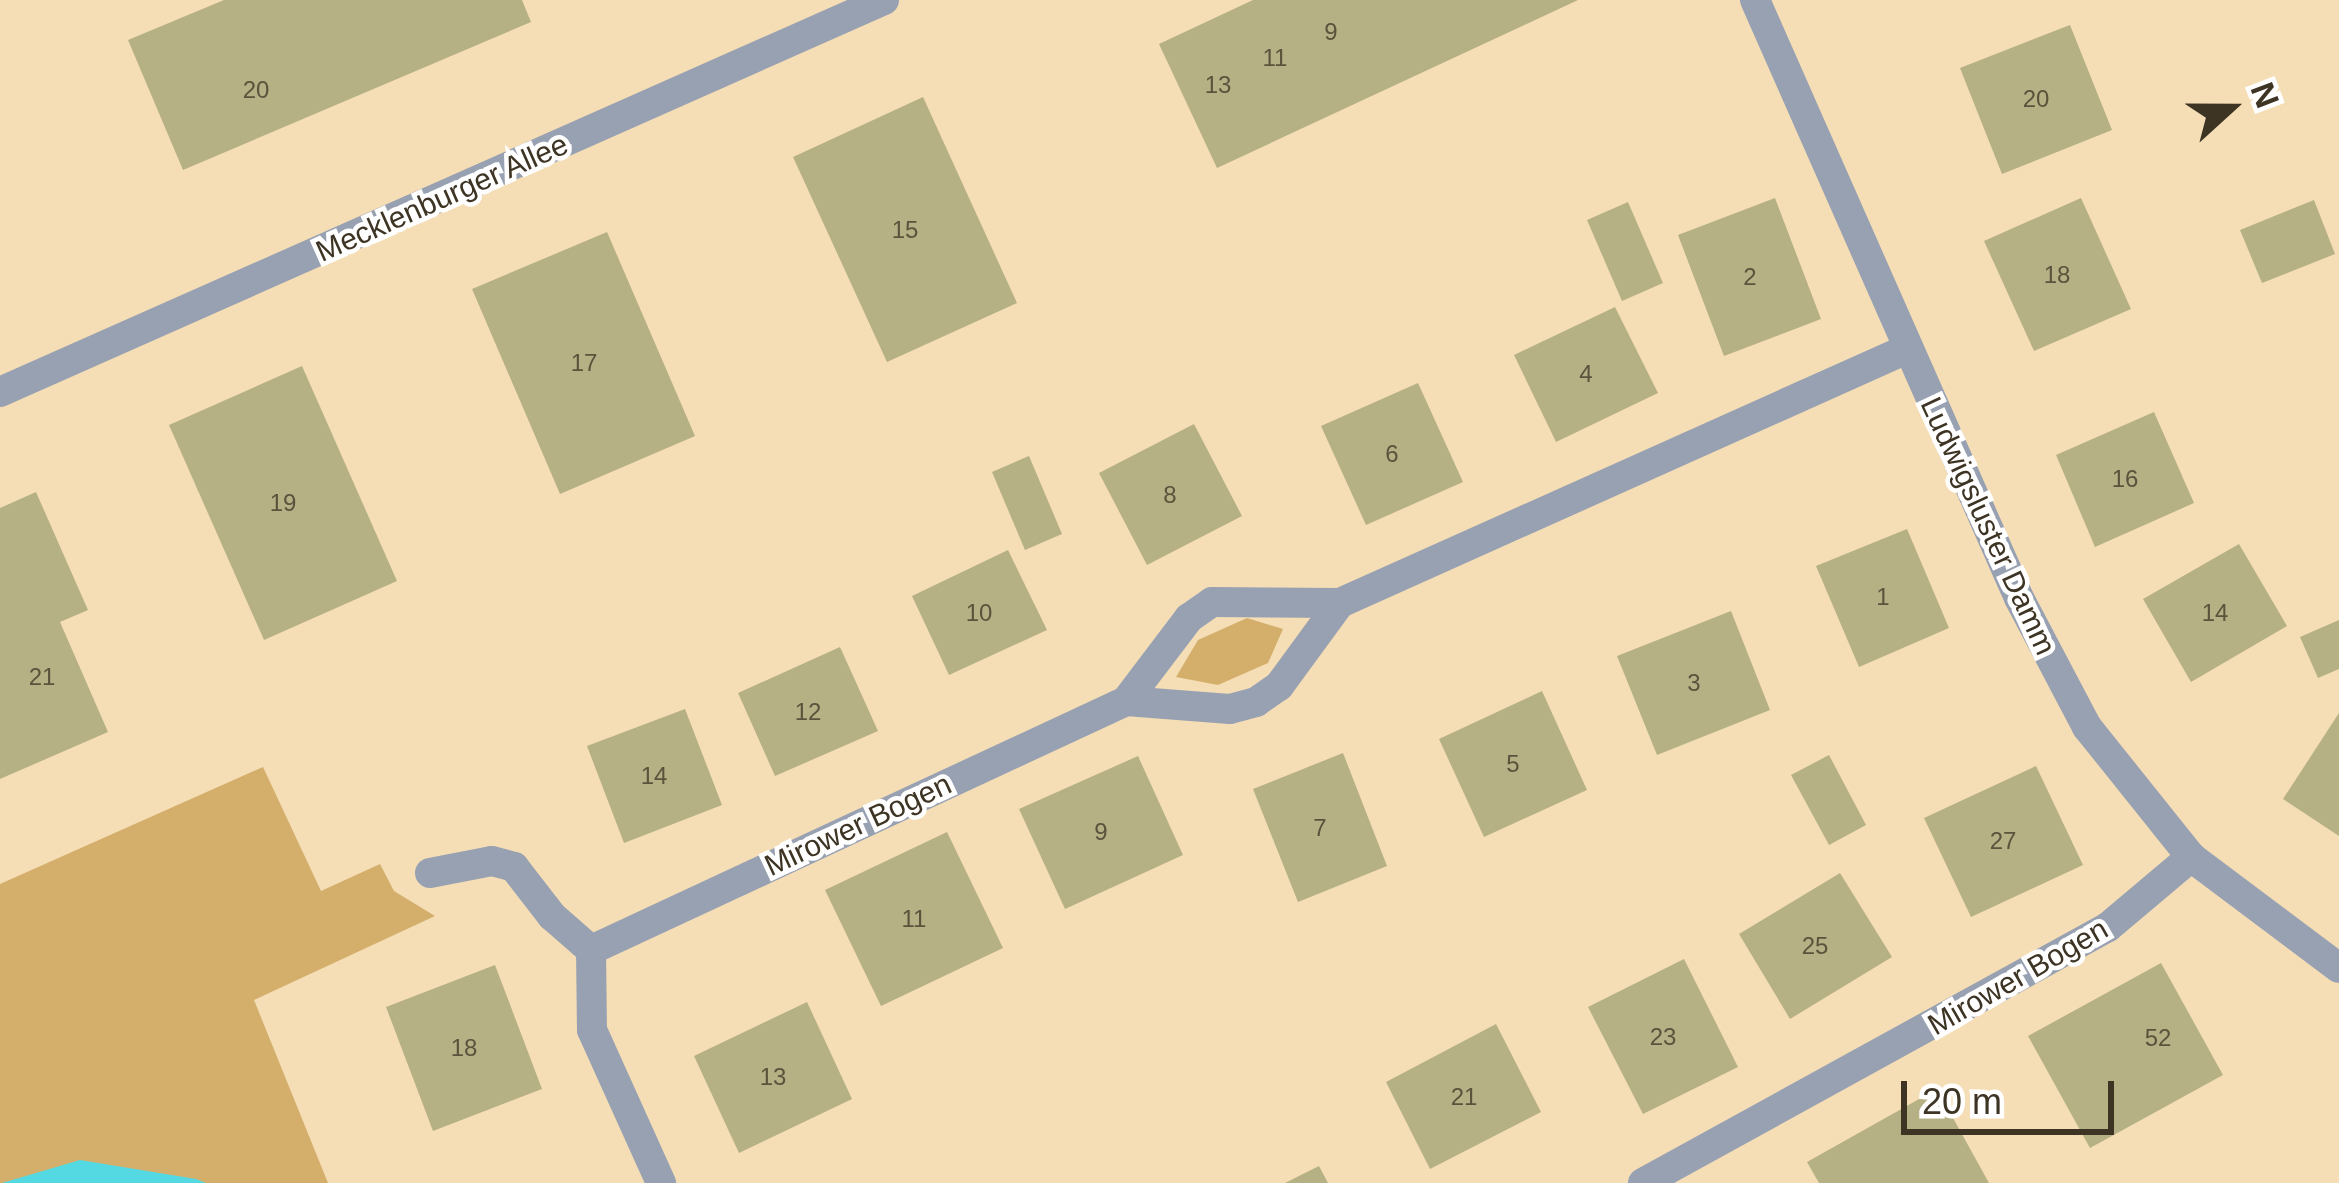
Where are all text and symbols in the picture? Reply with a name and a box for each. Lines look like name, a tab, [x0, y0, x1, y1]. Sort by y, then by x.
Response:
house number: 9	[1324, 18, 1338, 46]
house number: 11	[1263, 44, 1287, 72]
north arrow	[2171, 48, 2291, 168]
house number: 13	[1205, 71, 1231, 99]
house number: 20	[243, 76, 269, 104]
text: N	[2244, 77, 2287, 113]
house number: 20	[2023, 85, 2049, 113]
street label: Mecklenburger Allee	[310, 126, 574, 270]
house number: 15	[892, 216, 918, 244]
house number: 18	[2044, 261, 2070, 289]
house number: 2	[1743, 263, 1757, 291]
house number: 17	[571, 349, 597, 377]
house number: 4	[1579, 360, 1593, 388]
street label: Ludwigsluster Damm	[1913, 391, 2063, 661]
house number: 6	[1385, 440, 1399, 468]
house number: 16	[2112, 465, 2138, 493]
house number: 8	[1163, 481, 1177, 509]
house number: 19	[270, 489, 296, 517]
house number: 1	[1876, 583, 1890, 611]
house number: 10	[966, 599, 992, 627]
house number: 14	[2202, 599, 2228, 627]
house number: 21	[29, 663, 55, 691]
house number: 3	[1687, 669, 1701, 697]
house number: 12	[795, 698, 821, 726]
house number: 5	[1506, 750, 1520, 778]
house number: 14	[641, 762, 667, 790]
street label: Mirower Bogen	[759, 766, 957, 884]
house number: 7	[1313, 814, 1327, 842]
house number: 9	[1094, 818, 1108, 846]
house number: 27	[1990, 827, 2016, 855]
house number: 11	[902, 905, 926, 933]
street label: Mirower Bogen	[1922, 911, 2114, 1043]
house number: 25	[1802, 932, 1828, 960]
house number: 23	[1650, 1023, 1676, 1051]
house number: 52	[2145, 1024, 2171, 1052]
house number: 18	[451, 1034, 477, 1062]
scale bar	[1907, 1057, 2120, 1131]
house number: 13	[760, 1063, 786, 1091]
text: 20 m	[1922, 1081, 2002, 1122]
house number: 21	[1451, 1083, 1477, 1111]

